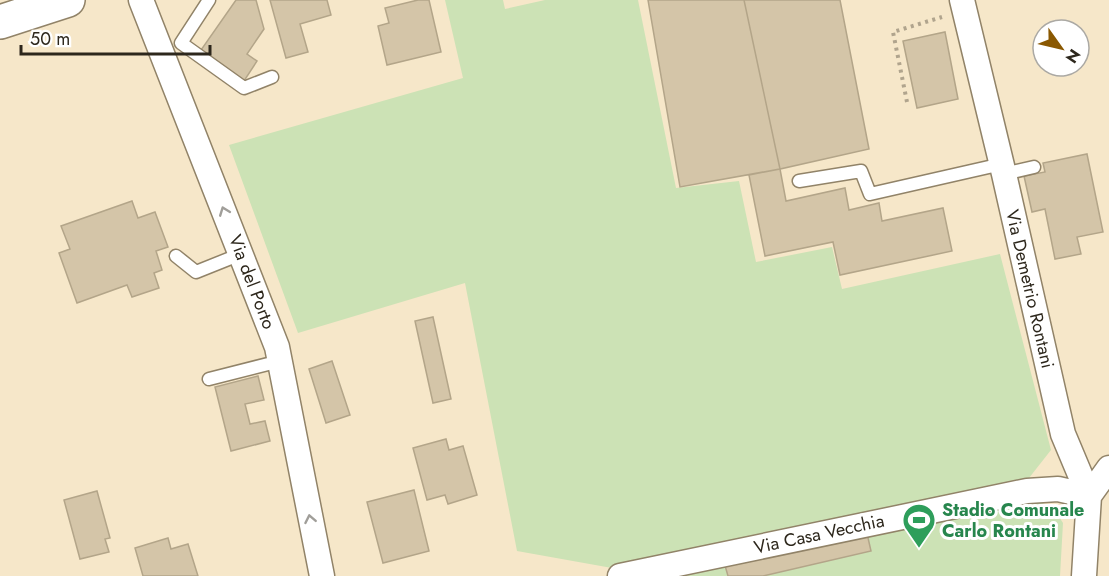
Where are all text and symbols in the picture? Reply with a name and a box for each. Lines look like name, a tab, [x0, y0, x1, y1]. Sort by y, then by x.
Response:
scale bar	[21, 18, 210, 56]
north arrow	[1031, 18, 1091, 78]
text: 50 m	[30, 26, 70, 52]
text: N	[1060, 44, 1086, 68]
one-way arrow	[219, 206, 231, 217]
street label: Via Demetrio Rontani	[999, 207, 1061, 371]
street label: Via del Porto	[222, 231, 282, 333]
place label: Stadio Comunale Carlo Rontani	[942, 497, 1084, 544]
sports icon: Stadio Comunale Carlo Rontani	[901, 502, 937, 549]
street label: Via Casa Vecchia	[751, 507, 887, 561]
one-way arrow	[304, 514, 317, 524]

